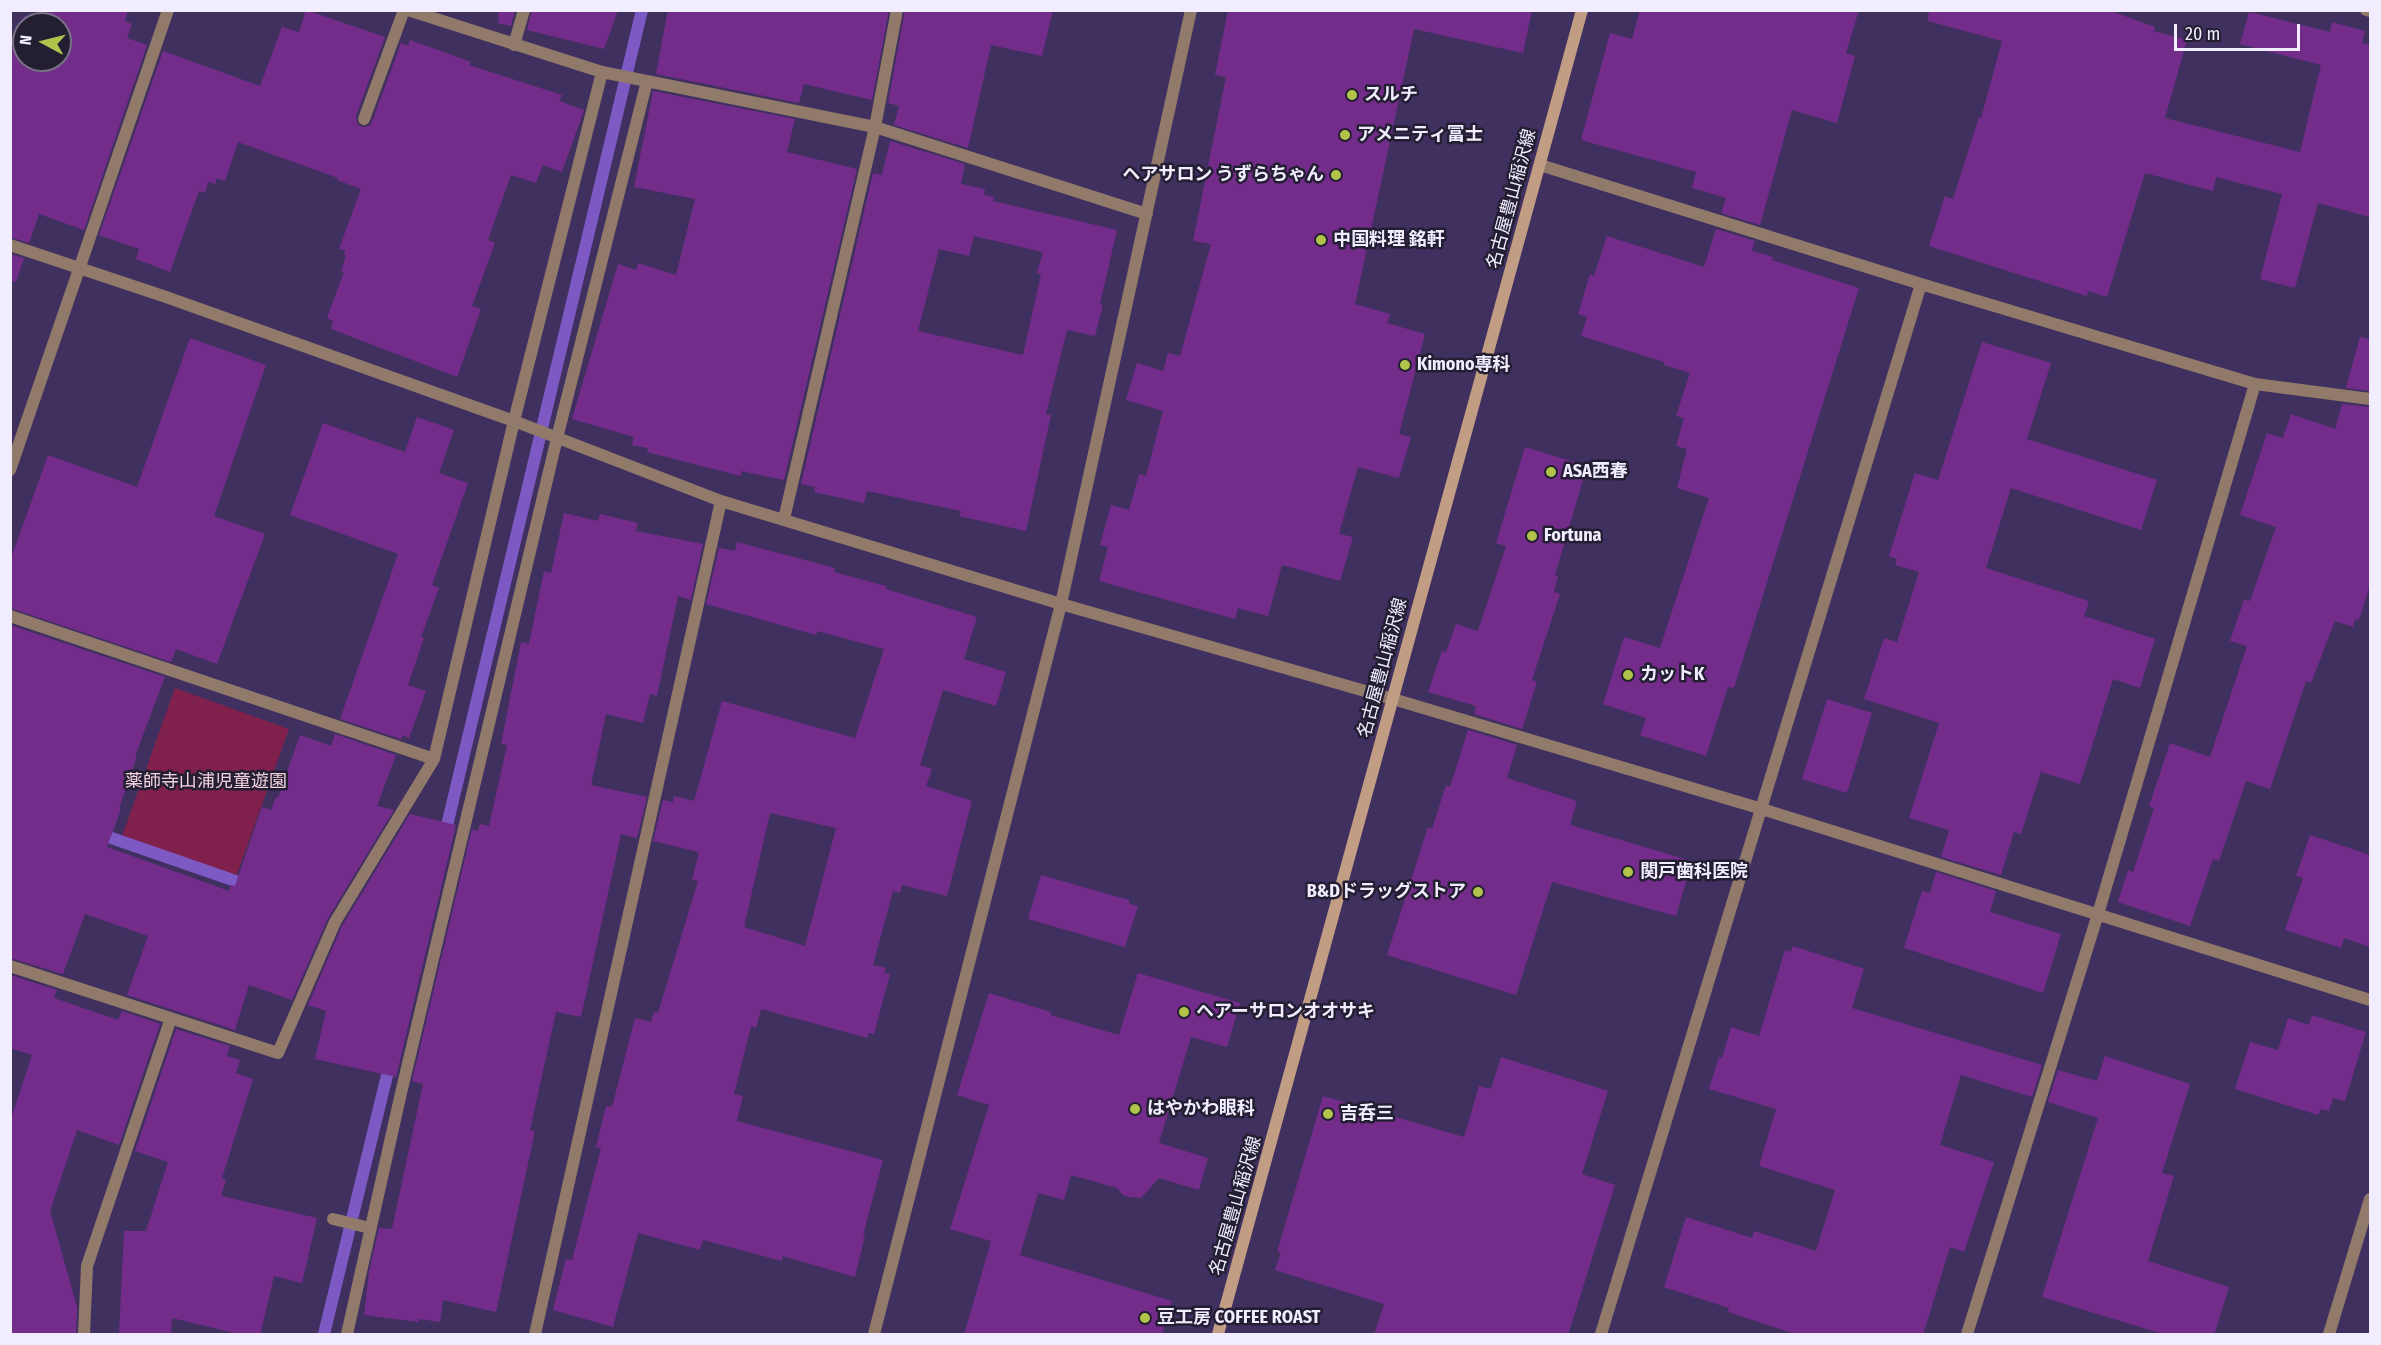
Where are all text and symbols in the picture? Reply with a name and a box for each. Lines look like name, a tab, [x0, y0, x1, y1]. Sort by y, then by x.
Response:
north arrow	[12, 12, 72, 72]
scale bar	[2177, 12, 2303, 50]
text: 20 m	[2185, 23, 2220, 45]
text: N	[16, 34, 36, 46]
place label: スルチ	[1364, 84, 1418, 106]
marker: スルチ	[1345, 88, 1359, 102]
place label: アメニティ冨士	[1357, 124, 1483, 146]
street label: 名古屋豊山稲沢線	[1483, 127, 1541, 271]
marker: アメニティ冨士	[1338, 128, 1352, 142]
place label: ヘアサロン うずらちゃん	[1122, 164, 1324, 186]
marker: ヘアサロン うずらちゃん	[1329, 168, 1343, 182]
place label: 中国料理 銘軒	[1333, 229, 1445, 251]
marker: 中国料理 銘軒	[1314, 233, 1328, 247]
place label: Kimono専科	[1417, 354, 1511, 376]
marker: Kimono専科	[1398, 358, 1412, 372]
place label: ASA西春	[1563, 461, 1628, 483]
marker: ASA西春	[1544, 465, 1558, 479]
place label: Fortuna	[1544, 525, 1602, 547]
marker: Fortuna	[1525, 529, 1539, 543]
street label: 名古屋豊山稲沢線	[1354, 596, 1412, 740]
place label: カットK	[1640, 664, 1704, 686]
marker: カットK	[1621, 668, 1635, 682]
park label: 薬師寺山浦児童遊園	[125, 771, 287, 793]
place label: 関戸歯科医院	[1640, 861, 1748, 883]
marker: 関戸歯科医院	[1621, 865, 1635, 879]
place label: B&Dドラッグストア	[1307, 881, 1466, 903]
marker: B&Dドラッグストア	[1471, 885, 1485, 899]
place label: ヘアーサロンオオサキ	[1196, 1001, 1375, 1023]
marker: ヘアーサロンオオサキ	[1177, 1005, 1191, 1019]
place label: はやかわ眼科	[1147, 1098, 1255, 1120]
marker: はやかわ眼科	[1128, 1102, 1142, 1116]
place label: 吉呑三	[1340, 1103, 1394, 1125]
marker: 吉呑三	[1321, 1107, 1335, 1121]
street label: 名古屋豊山稲沢線	[1206, 1134, 1266, 1278]
place label: 豆工房 COFFEE ROAST	[1157, 1307, 1320, 1329]
marker: 豆工房 COFFEE ROAST	[1138, 1311, 1152, 1325]

